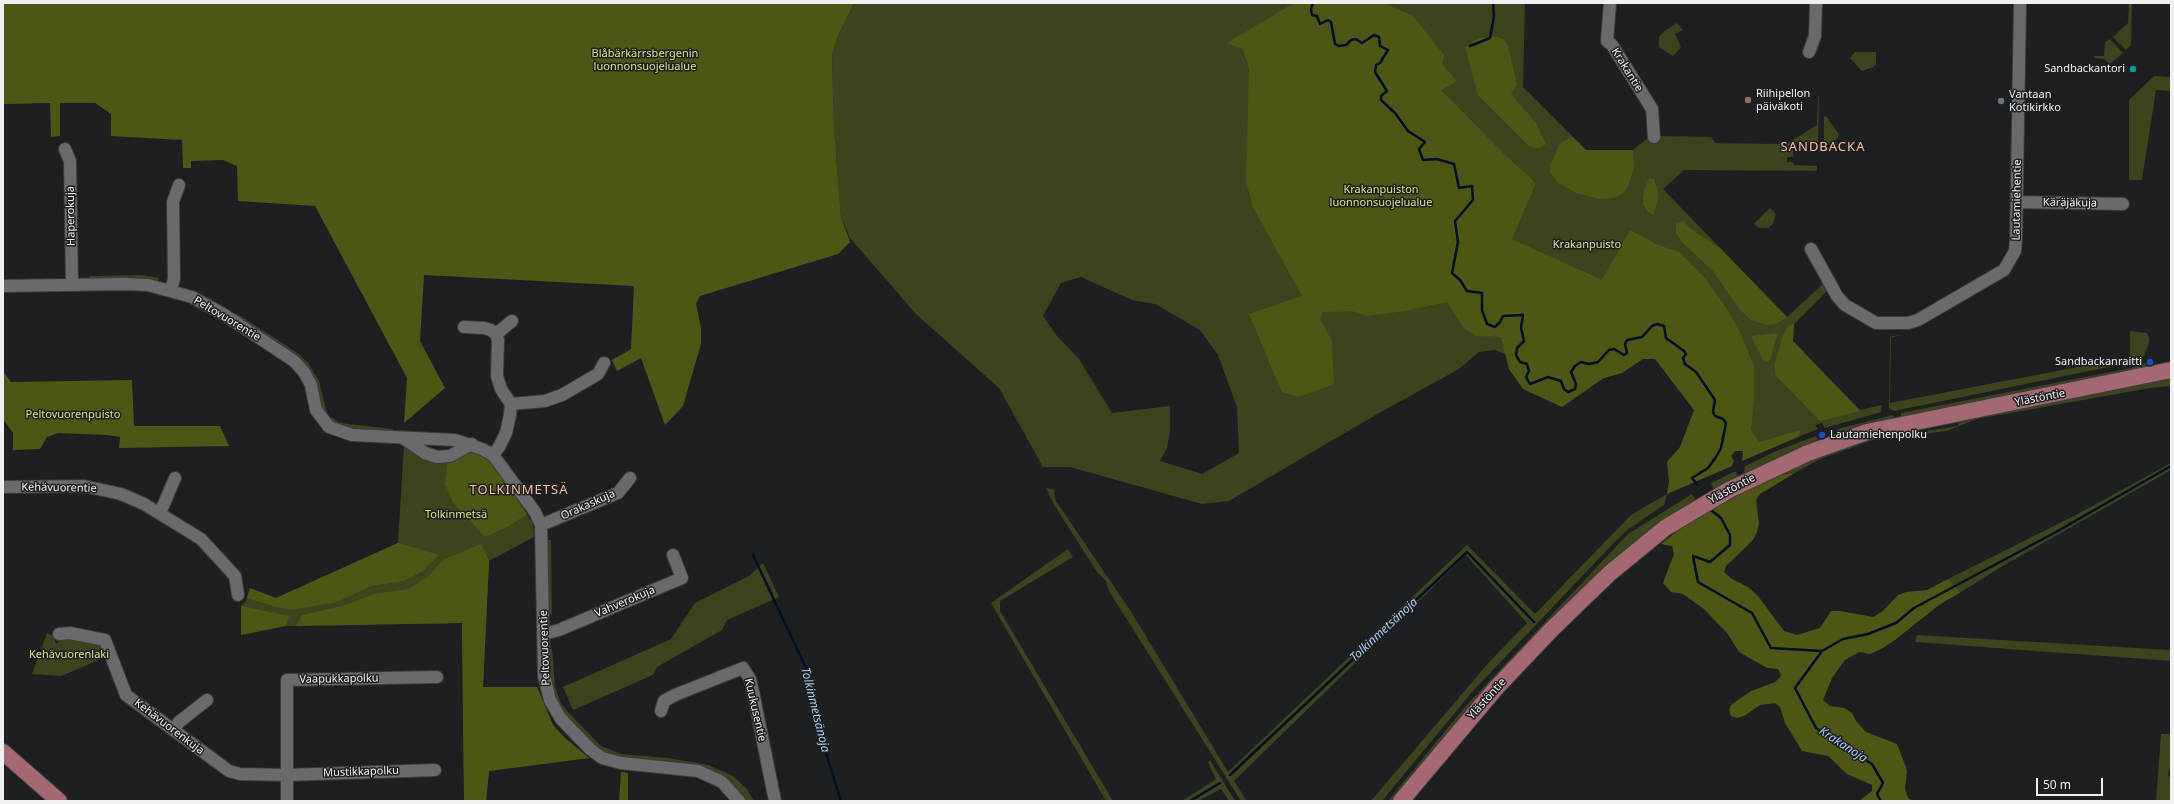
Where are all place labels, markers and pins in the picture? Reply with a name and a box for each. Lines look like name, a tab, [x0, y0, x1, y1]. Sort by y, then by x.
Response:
place label: Sandbackantori	[2044, 62, 2125, 76]
marker: Sandbackantori	[2128, 64, 2138, 74]
place label: Riihipellon päiväkoti	[1756, 87, 1810, 113]
place label: Vantaan Kotikirkko	[2009, 88, 2061, 114]
marker: Riihipellon päiväkoti	[1743, 95, 1753, 105]
marker: Vantaan Kotikirkko	[1996, 96, 2006, 106]
place label: Sandbackanraitti	[2055, 355, 2142, 369]
marker: Sandbackanraitti	[2145, 357, 2155, 367]
place label: Lautamiehenpolku	[1830, 428, 1927, 442]
marker: Lautamiehenpolku	[1817, 430, 1827, 440]

